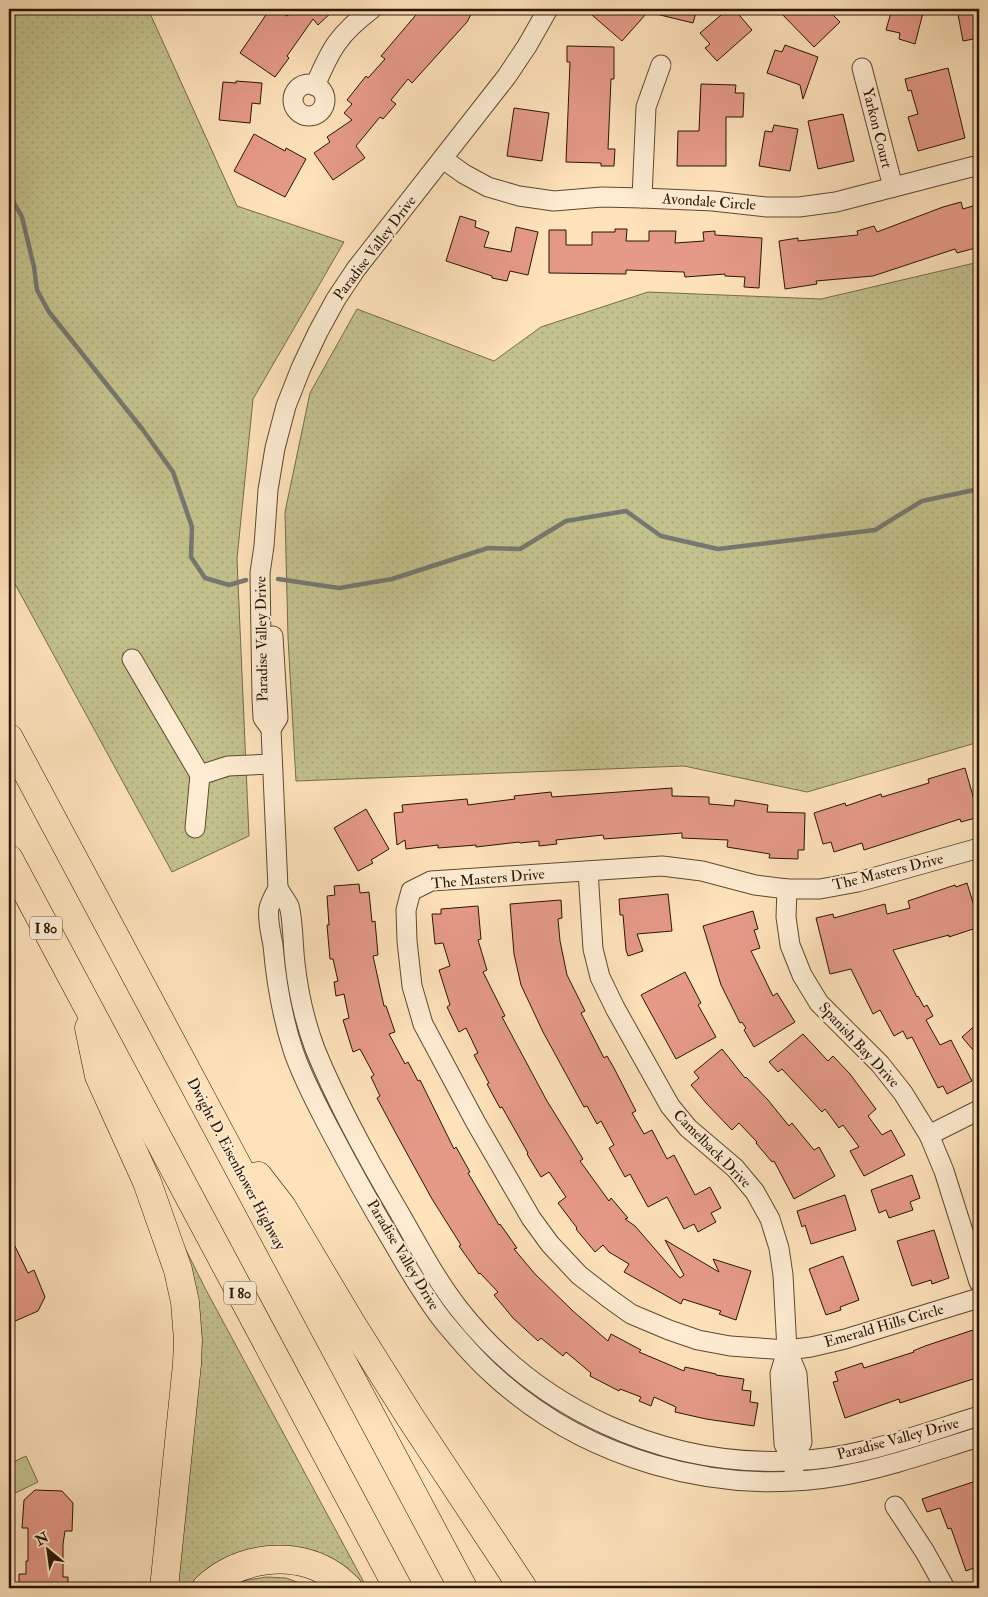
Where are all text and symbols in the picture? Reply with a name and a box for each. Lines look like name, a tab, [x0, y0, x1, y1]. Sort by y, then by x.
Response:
street label: Yarkon Court	[858, 86, 896, 170]
street label: Avondale Circle	[661, 189, 756, 215]
street label: Paradise Valley Drive	[330, 192, 420, 304]
street label: Paradise Valley Drive	[251, 576, 273, 702]
street label: The Masters Drive	[831, 849, 945, 895]
street label: The Masters Drive	[431, 865, 545, 893]
road number: I 80	[30, 916, 62, 940]
street label: Spanish Bay Drive	[814, 998, 903, 1092]
street label: Dwight D. Eisenhower Highway	[182, 1074, 290, 1254]
street label: Camelback Drive	[669, 1106, 755, 1192]
street label: Paradise Valley Drive	[362, 1196, 444, 1314]
road number: I 80	[224, 1282, 256, 1305]
street label: Emerald Hills Circle	[822, 1300, 946, 1352]
street label: Paradise Valley Drive	[835, 1414, 961, 1464]
north arrow	[22, 1524, 72, 1574]
text: N	[31, 1528, 52, 1550]

